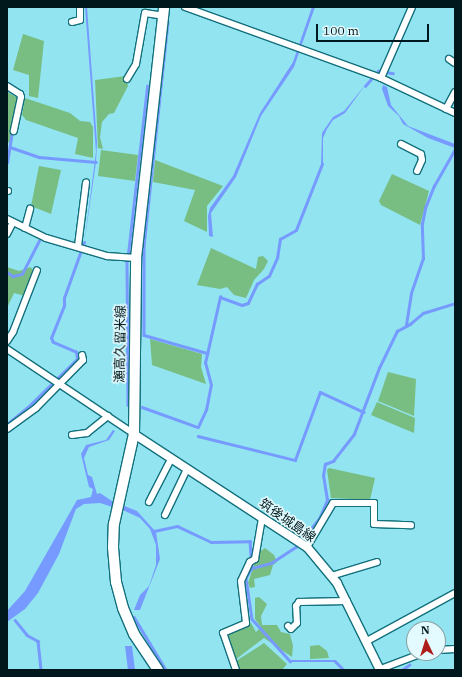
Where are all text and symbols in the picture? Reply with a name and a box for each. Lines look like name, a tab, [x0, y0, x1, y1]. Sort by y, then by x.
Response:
scale bar	[318, 16, 431, 42]
text: 100 m	[323, 23, 359, 38]
street label: 瀬高久留米線	[113, 305, 129, 383]
street label: 筑後城島線	[256, 496, 318, 546]
north arrow	[406, 621, 446, 661]
text: N	[420, 623, 430, 637]

